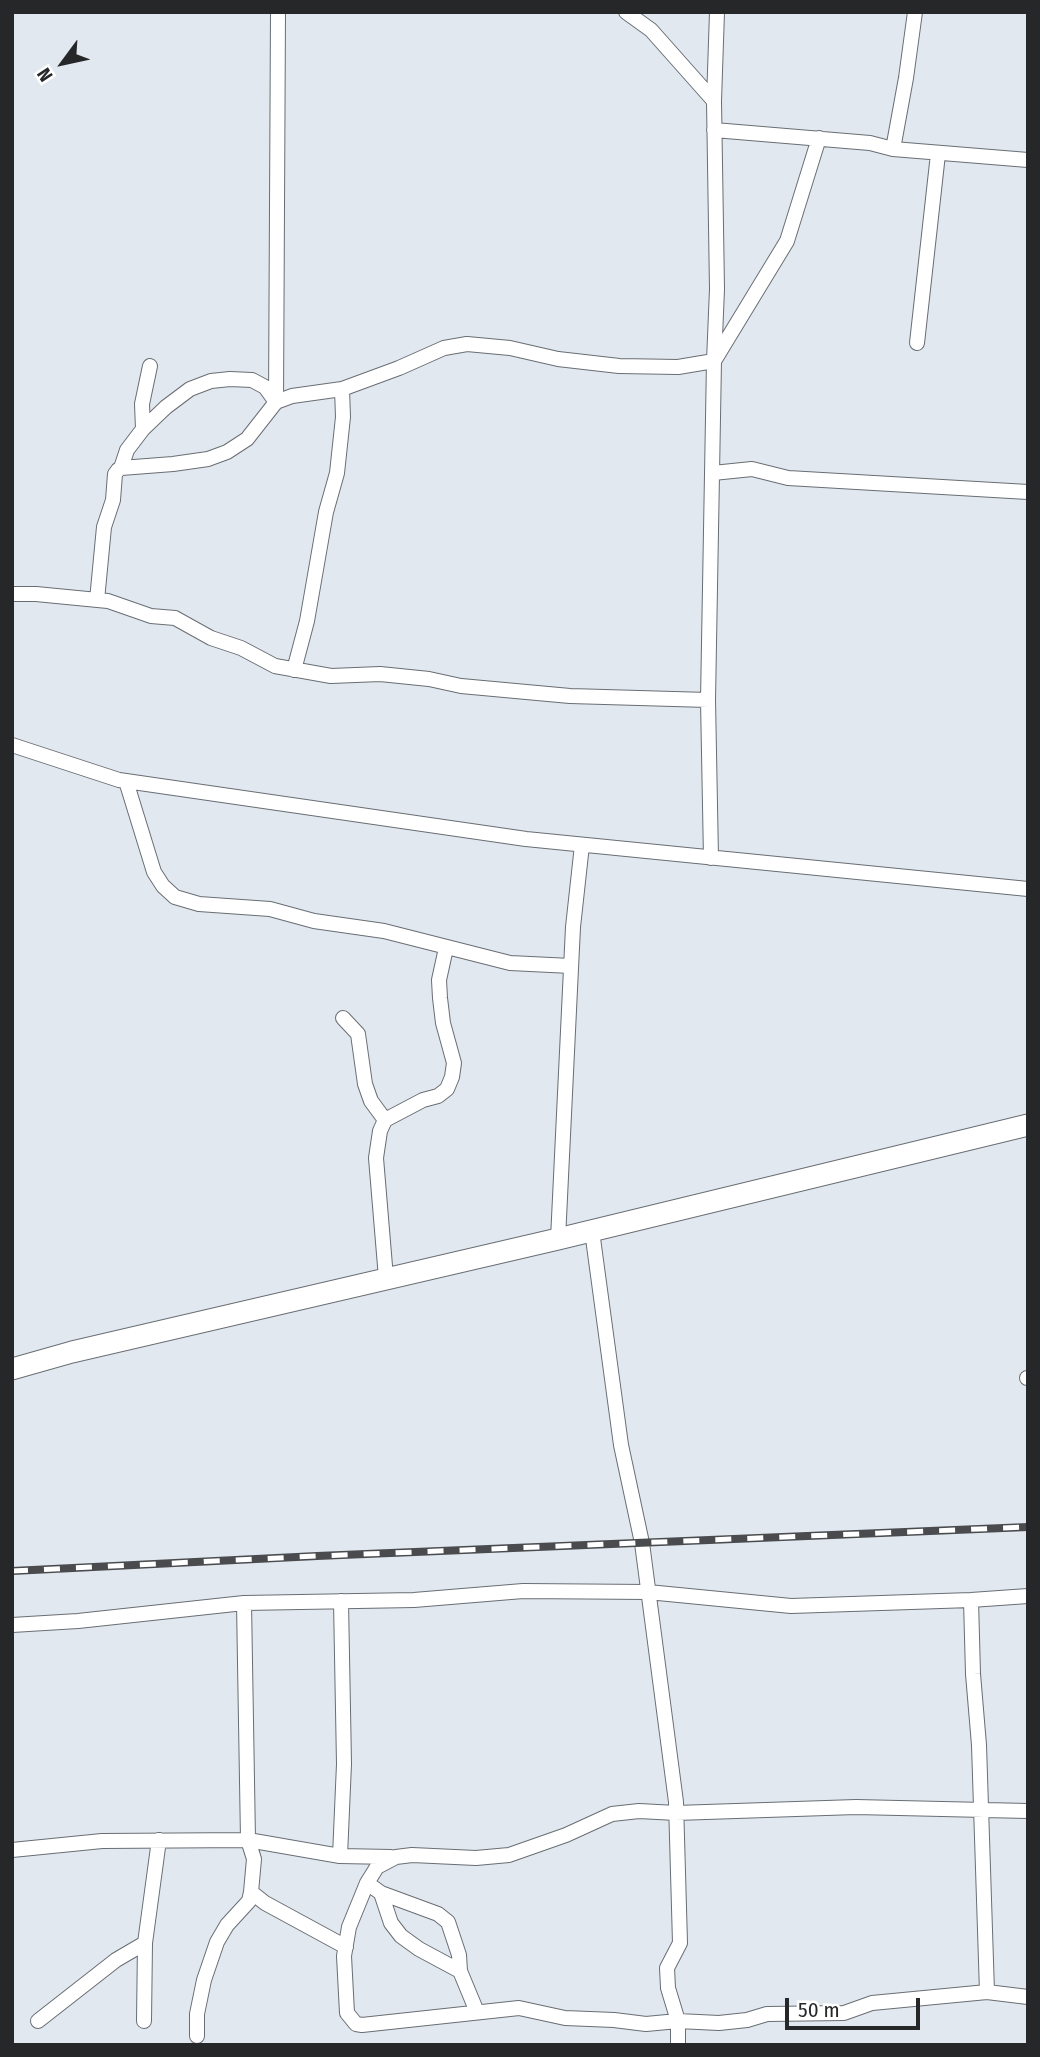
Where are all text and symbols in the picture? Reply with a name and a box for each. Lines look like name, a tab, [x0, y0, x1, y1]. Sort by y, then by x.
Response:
north arrow	[28, 28, 98, 98]
text: N	[32, 64, 58, 86]
scale bar	[788, 1983, 923, 2027]
text: 50 m	[798, 1997, 840, 2023]

